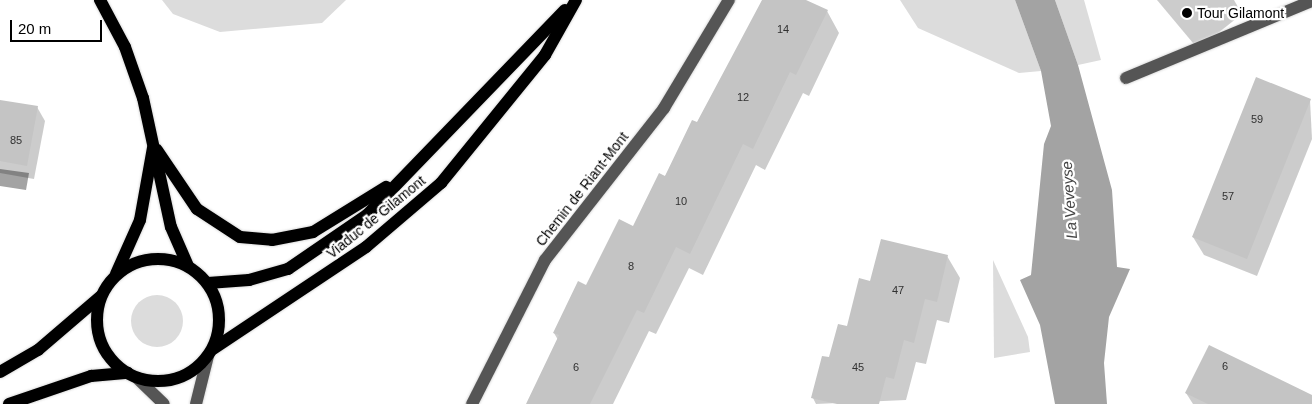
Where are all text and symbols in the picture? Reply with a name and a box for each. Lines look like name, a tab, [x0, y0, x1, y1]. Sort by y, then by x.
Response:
place label: Tour Gilamont	[1197, 5, 1284, 21]
marker: Tour Gilamont	[1181, 7, 1193, 19]
scale bar	[12, 10, 105, 42]
text: 20 m	[18, 20, 51, 37]
house number: 14	[777, 22, 789, 36]
house number: 12	[737, 90, 749, 104]
house number: 59	[1251, 112, 1263, 126]
street label: Chemin de Riant-Mont	[532, 129, 632, 249]
house number: 85	[10, 133, 22, 147]
water label: La Veveyse	[1057, 161, 1081, 239]
street label: Viaduc de Gilamont	[323, 172, 429, 262]
house number: 57	[1222, 189, 1234, 203]
house number: 10	[675, 194, 687, 208]
house number: 8	[628, 259, 634, 273]
house number: 47	[892, 283, 904, 297]
house number: 6	[1222, 359, 1228, 373]
house number: 6	[573, 360, 579, 374]
house number: 45	[852, 360, 864, 374]

